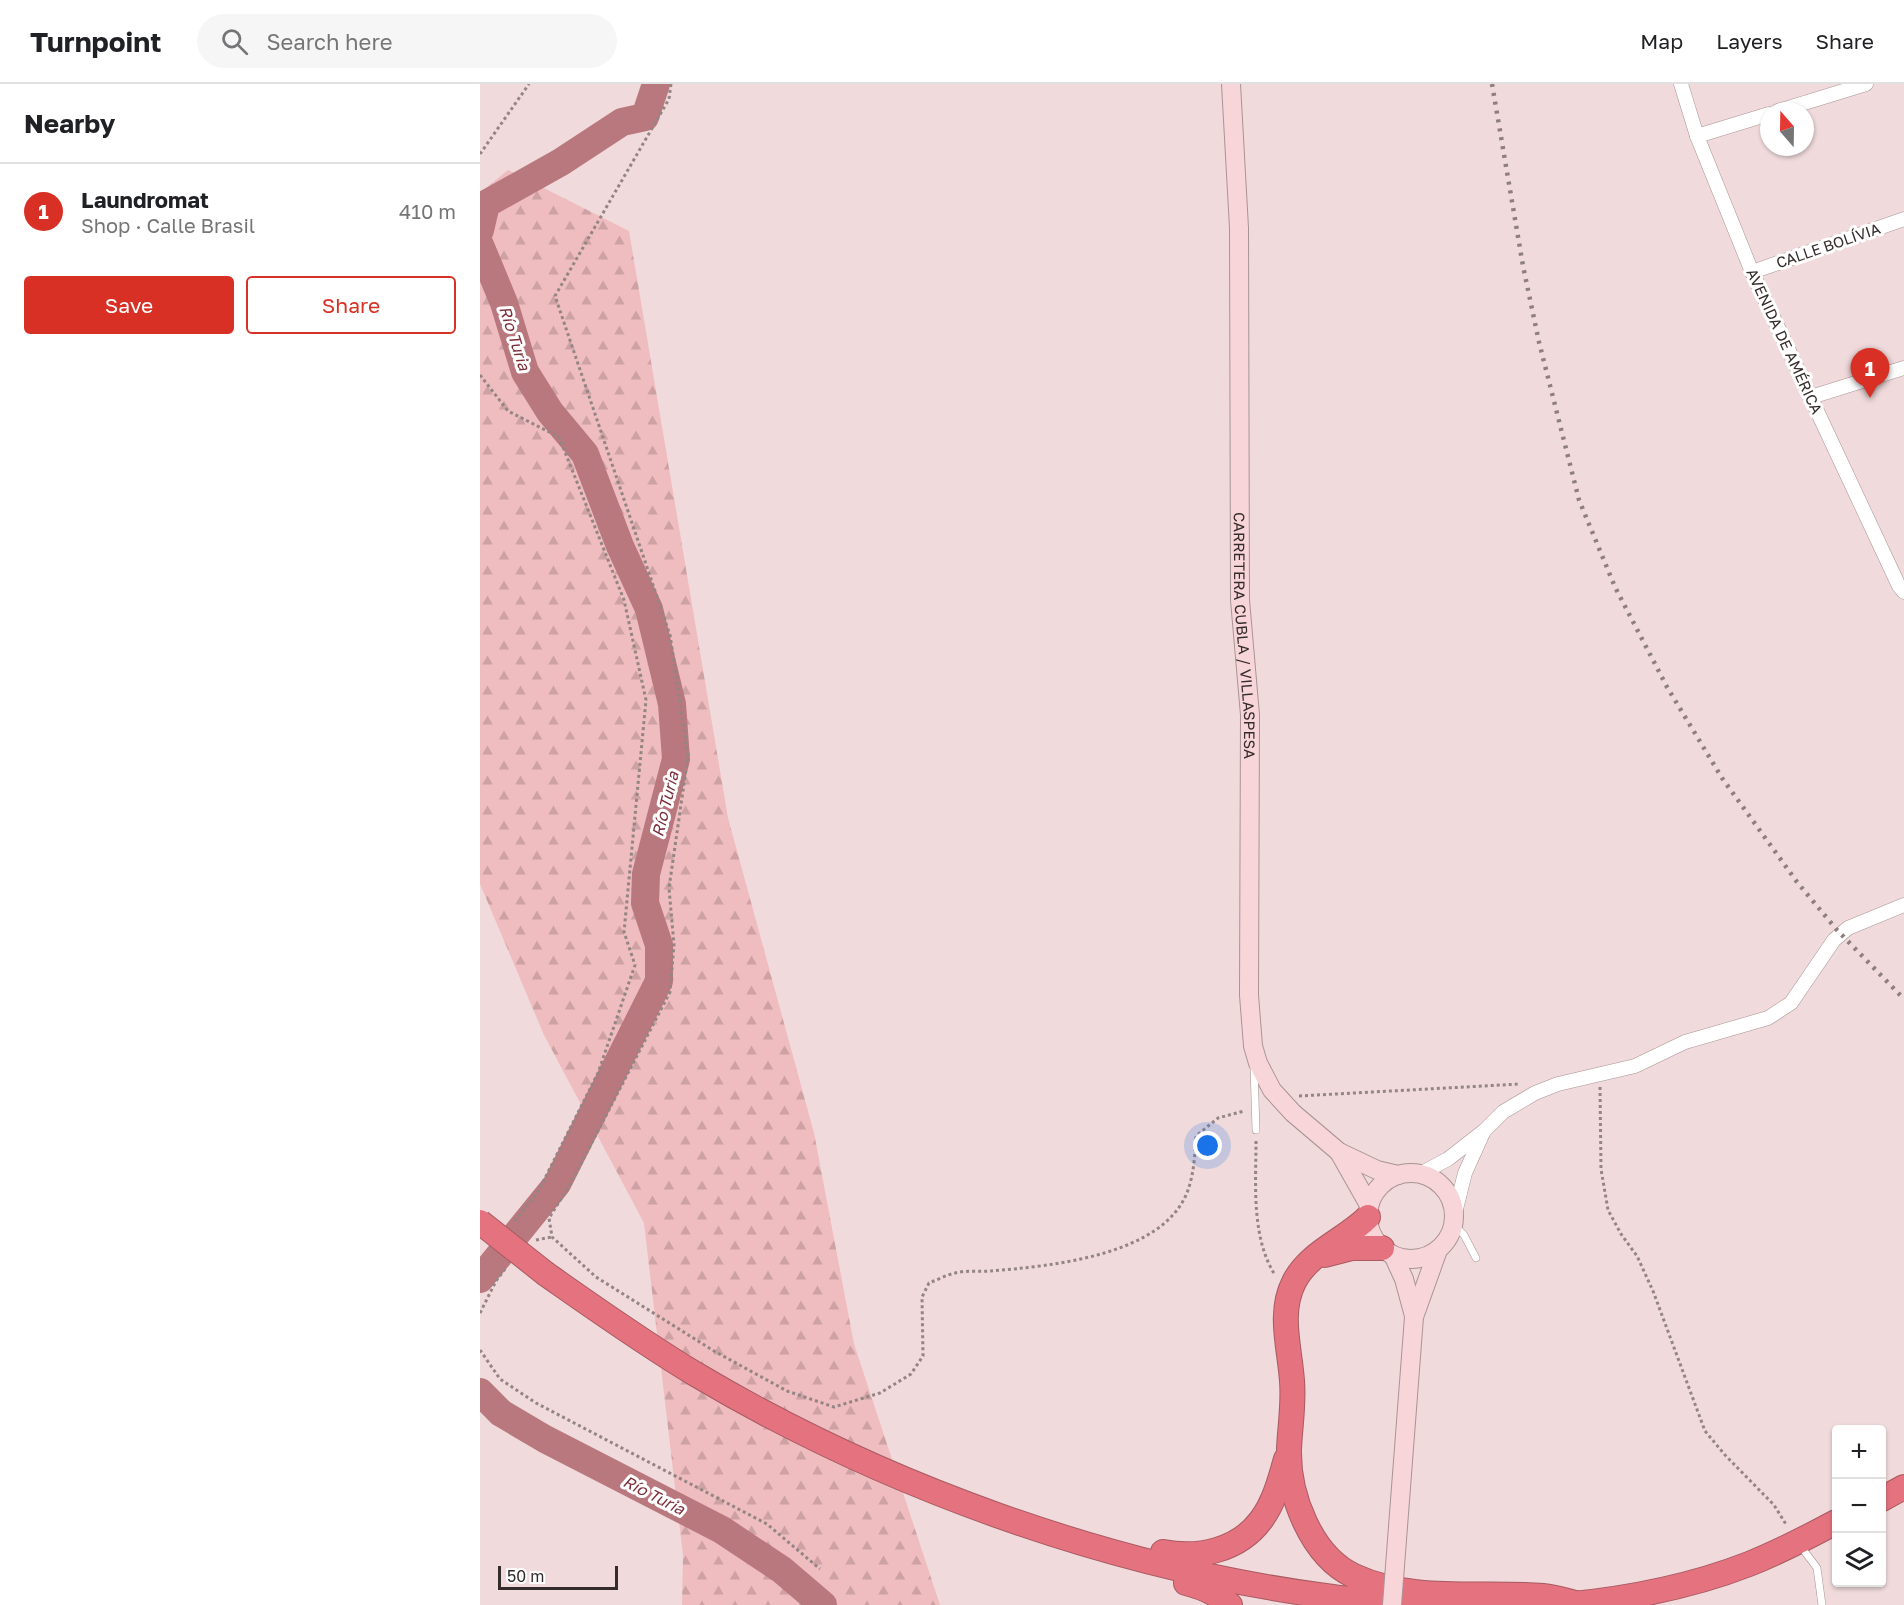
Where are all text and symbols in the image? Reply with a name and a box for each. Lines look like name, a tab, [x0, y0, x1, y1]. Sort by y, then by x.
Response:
search box	[197, 14, 617, 68]
text: Turnpoint	[30, 25, 161, 58]
icon: search	[218, 25, 251, 58]
text: Search here	[266, 28, 393, 55]
text: Map	[1640, 28, 1683, 54]
text: Layers	[1716, 28, 1783, 54]
text: Share	[1816, 28, 1874, 54]
north arrow	[1760, 102, 1814, 156]
text: Nearby	[24, 108, 115, 139]
text: Laundromat	[81, 186, 209, 213]
text: 1	[38, 199, 49, 223]
text: 410 m	[399, 199, 456, 223]
text: Shop · Calle Brasil	[81, 213, 255, 237]
street label: CALLE BOLÍVIA	[1773, 219, 1883, 271]
street label: AVENIDA DE AMÉRICA	[1743, 265, 1827, 417]
button: Save	[24, 276, 234, 334]
button: Share	[246, 276, 456, 334]
water label: Río Turia	[495, 303, 535, 374]
pin: 1	[1850, 348, 1890, 398]
street label: CARRETERA CUBLA / VILLASPESA	[1231, 512, 1259, 759]
water label: Río Turia	[647, 768, 683, 839]
your location	[1193, 1131, 1222, 1160]
map controls	[1832, 1425, 1886, 1587]
button: +	[1832, 1425, 1886, 1479]
water label: Río Turia	[620, 1471, 689, 1519]
button: −	[1832, 1479, 1886, 1533]
button: layers	[1832, 1533, 1886, 1587]
scale bar	[498, 1563, 618, 1590]
text: 50 m	[507, 1566, 544, 1586]

